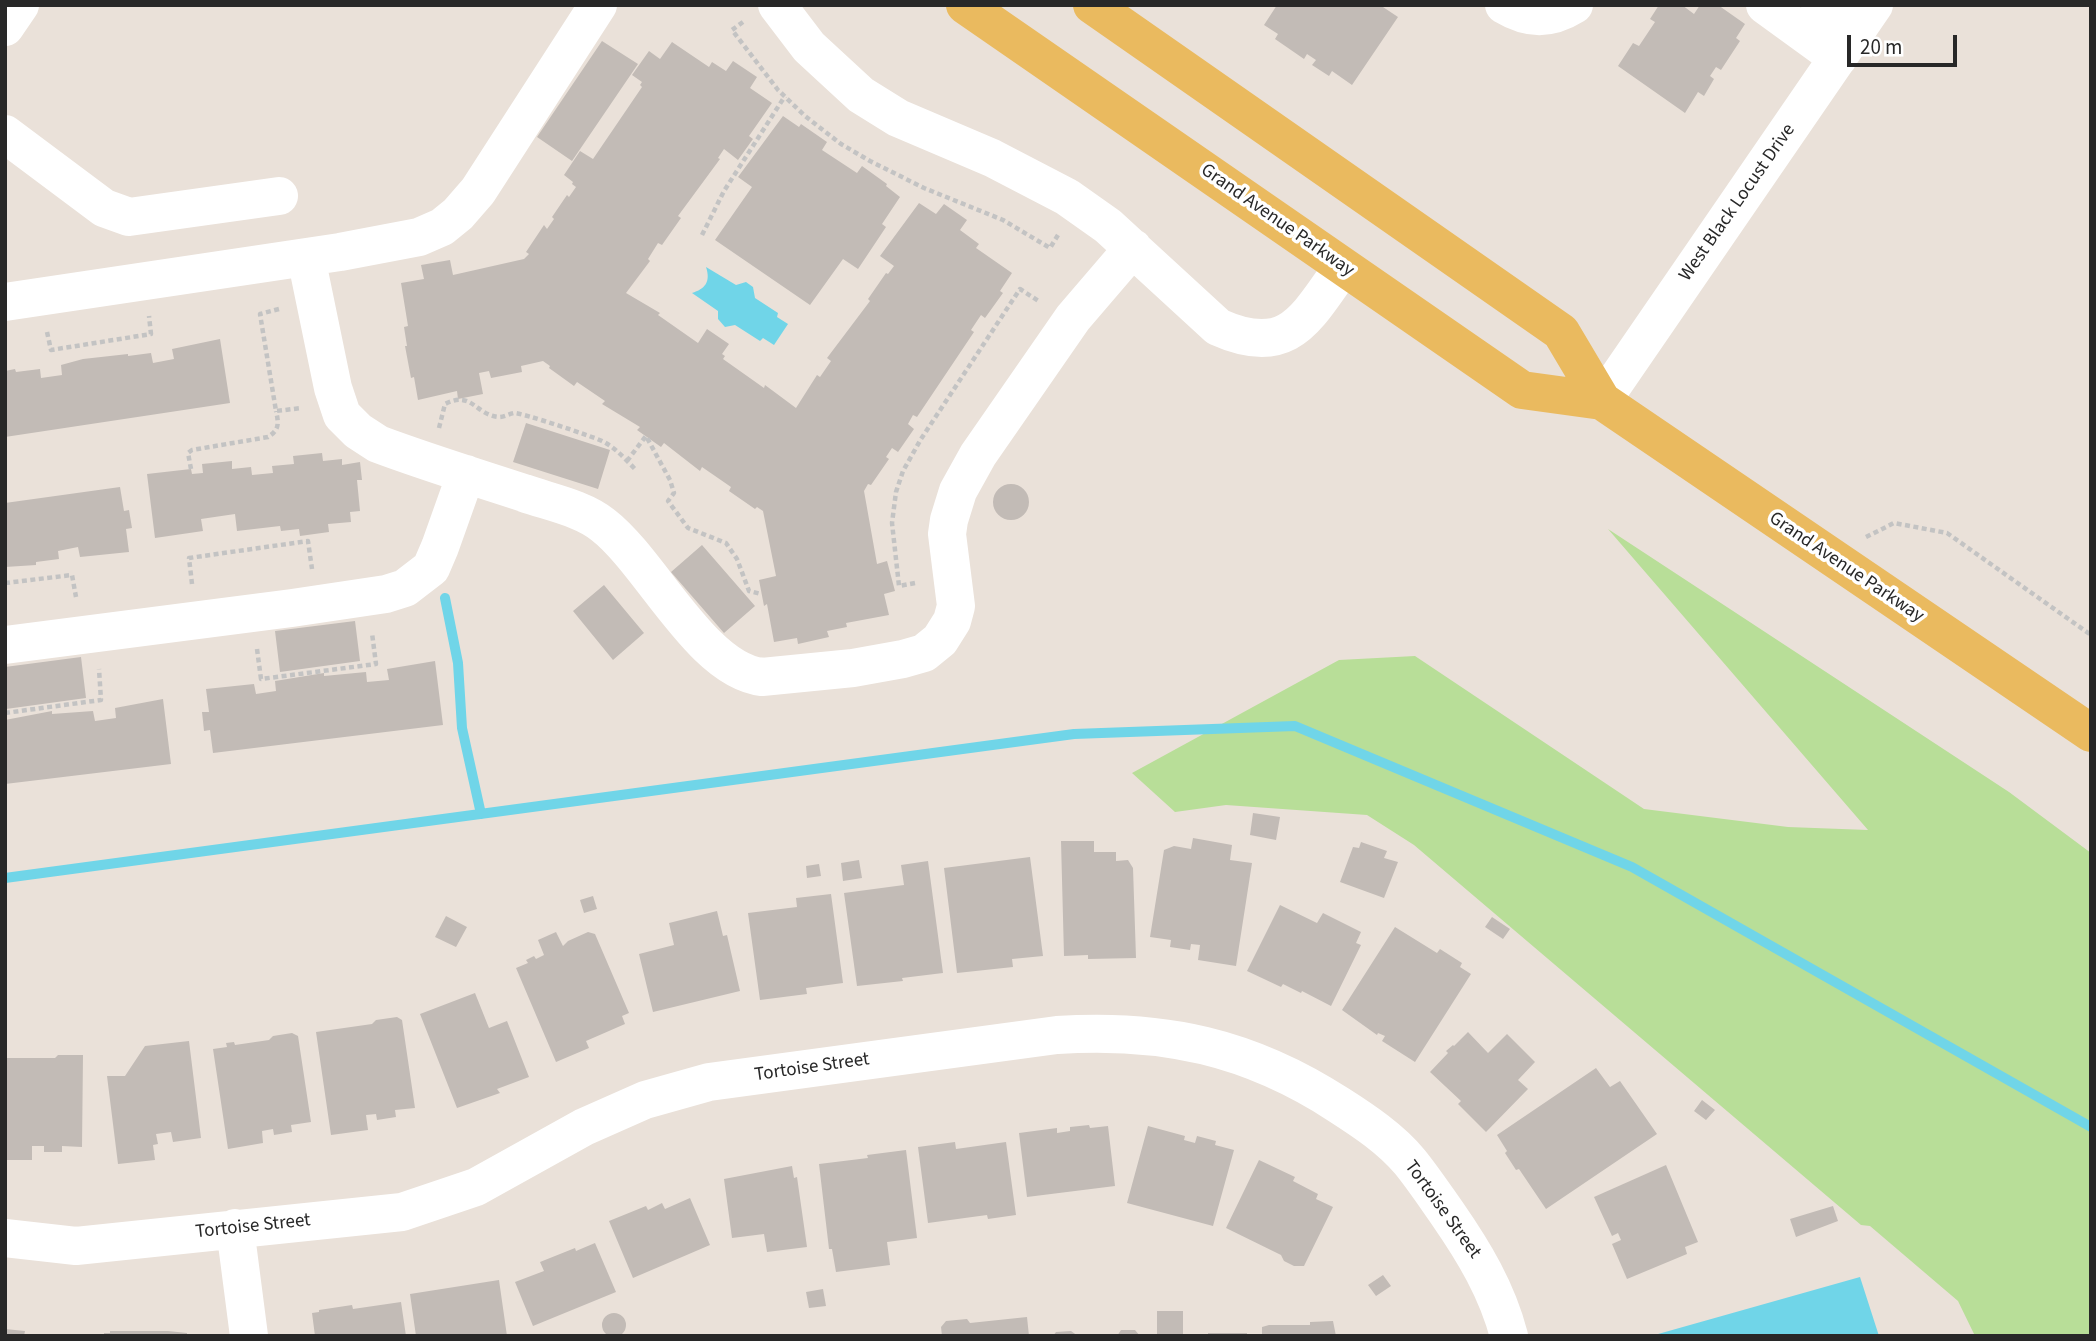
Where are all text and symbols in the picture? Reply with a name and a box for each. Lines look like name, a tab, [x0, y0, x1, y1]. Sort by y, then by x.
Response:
scale bar	[1851, 21, 1961, 65]
text: 20 m	[1860, 32, 1902, 62]
street label: West Black Locust Drive	[1675, 120, 1801, 286]
street label: Grand Avenue Parkway	[1196, 159, 1358, 283]
street label: Grand Avenue Parkway	[1764, 508, 1928, 628]
street label: Tortoise Street	[753, 1049, 871, 1087]
street label: Tortoise Street	[1399, 1156, 1485, 1264]
street label: Tortoise Street	[194, 1210, 312, 1244]

